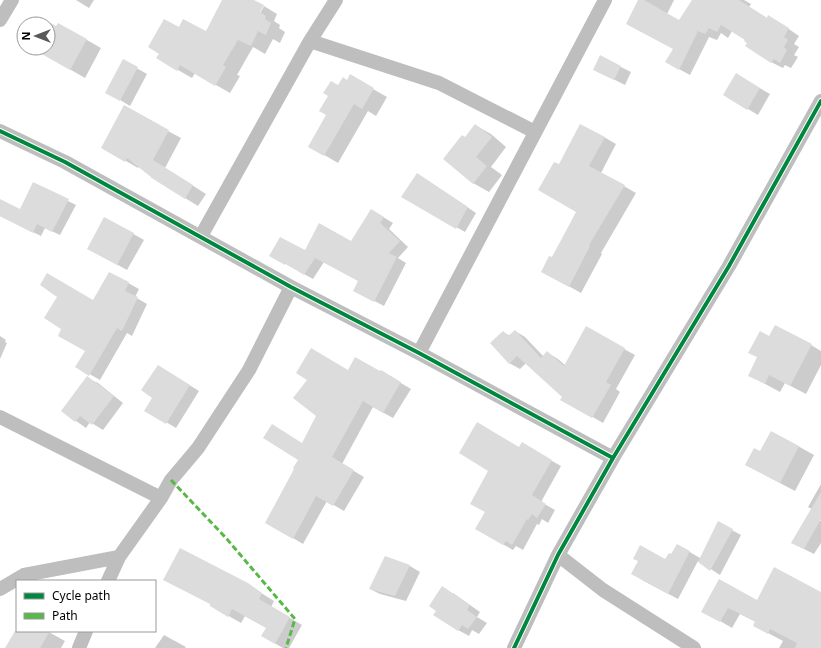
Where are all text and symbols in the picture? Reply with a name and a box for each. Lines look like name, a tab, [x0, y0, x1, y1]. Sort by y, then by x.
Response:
north arrow	[16, 16, 56, 56]
text: N	[18, 32, 33, 40]
legend	[16, 580, 156, 632]
text: Cycle path	[52, 587, 110, 604]
text: Path	[52, 607, 78, 624]

